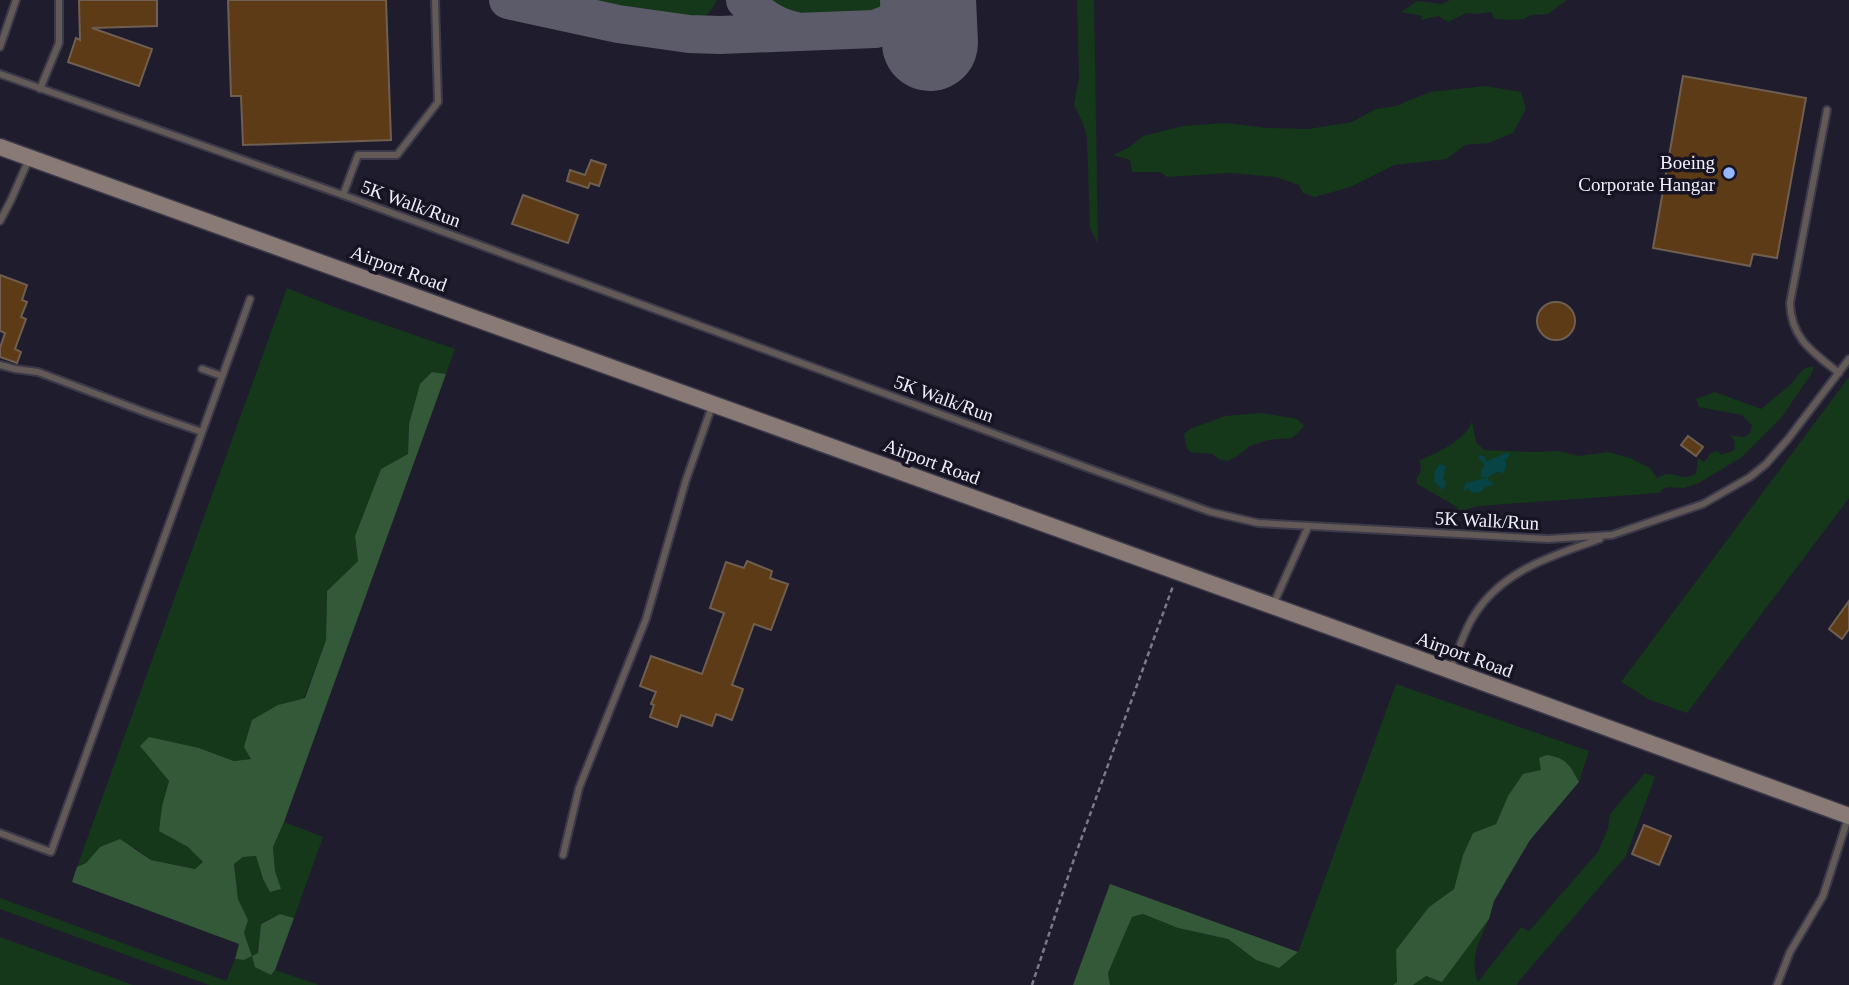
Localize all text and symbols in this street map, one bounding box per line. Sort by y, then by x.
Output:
place label: Boeing Corporate Hangar [1578,152,1716,195]
marker: Boeing Corporate Hangar [1721,165,1737,181]
street label: 5K Walk/Run [358,176,464,231]
street label: Airport Road [348,241,450,296]
street label: 5K Walk/Run [891,371,997,426]
street label: Airport Road [881,434,983,489]
street label: 5K Walk/Run [1434,507,1540,534]
street label: Airport Road [1414,627,1516,682]

